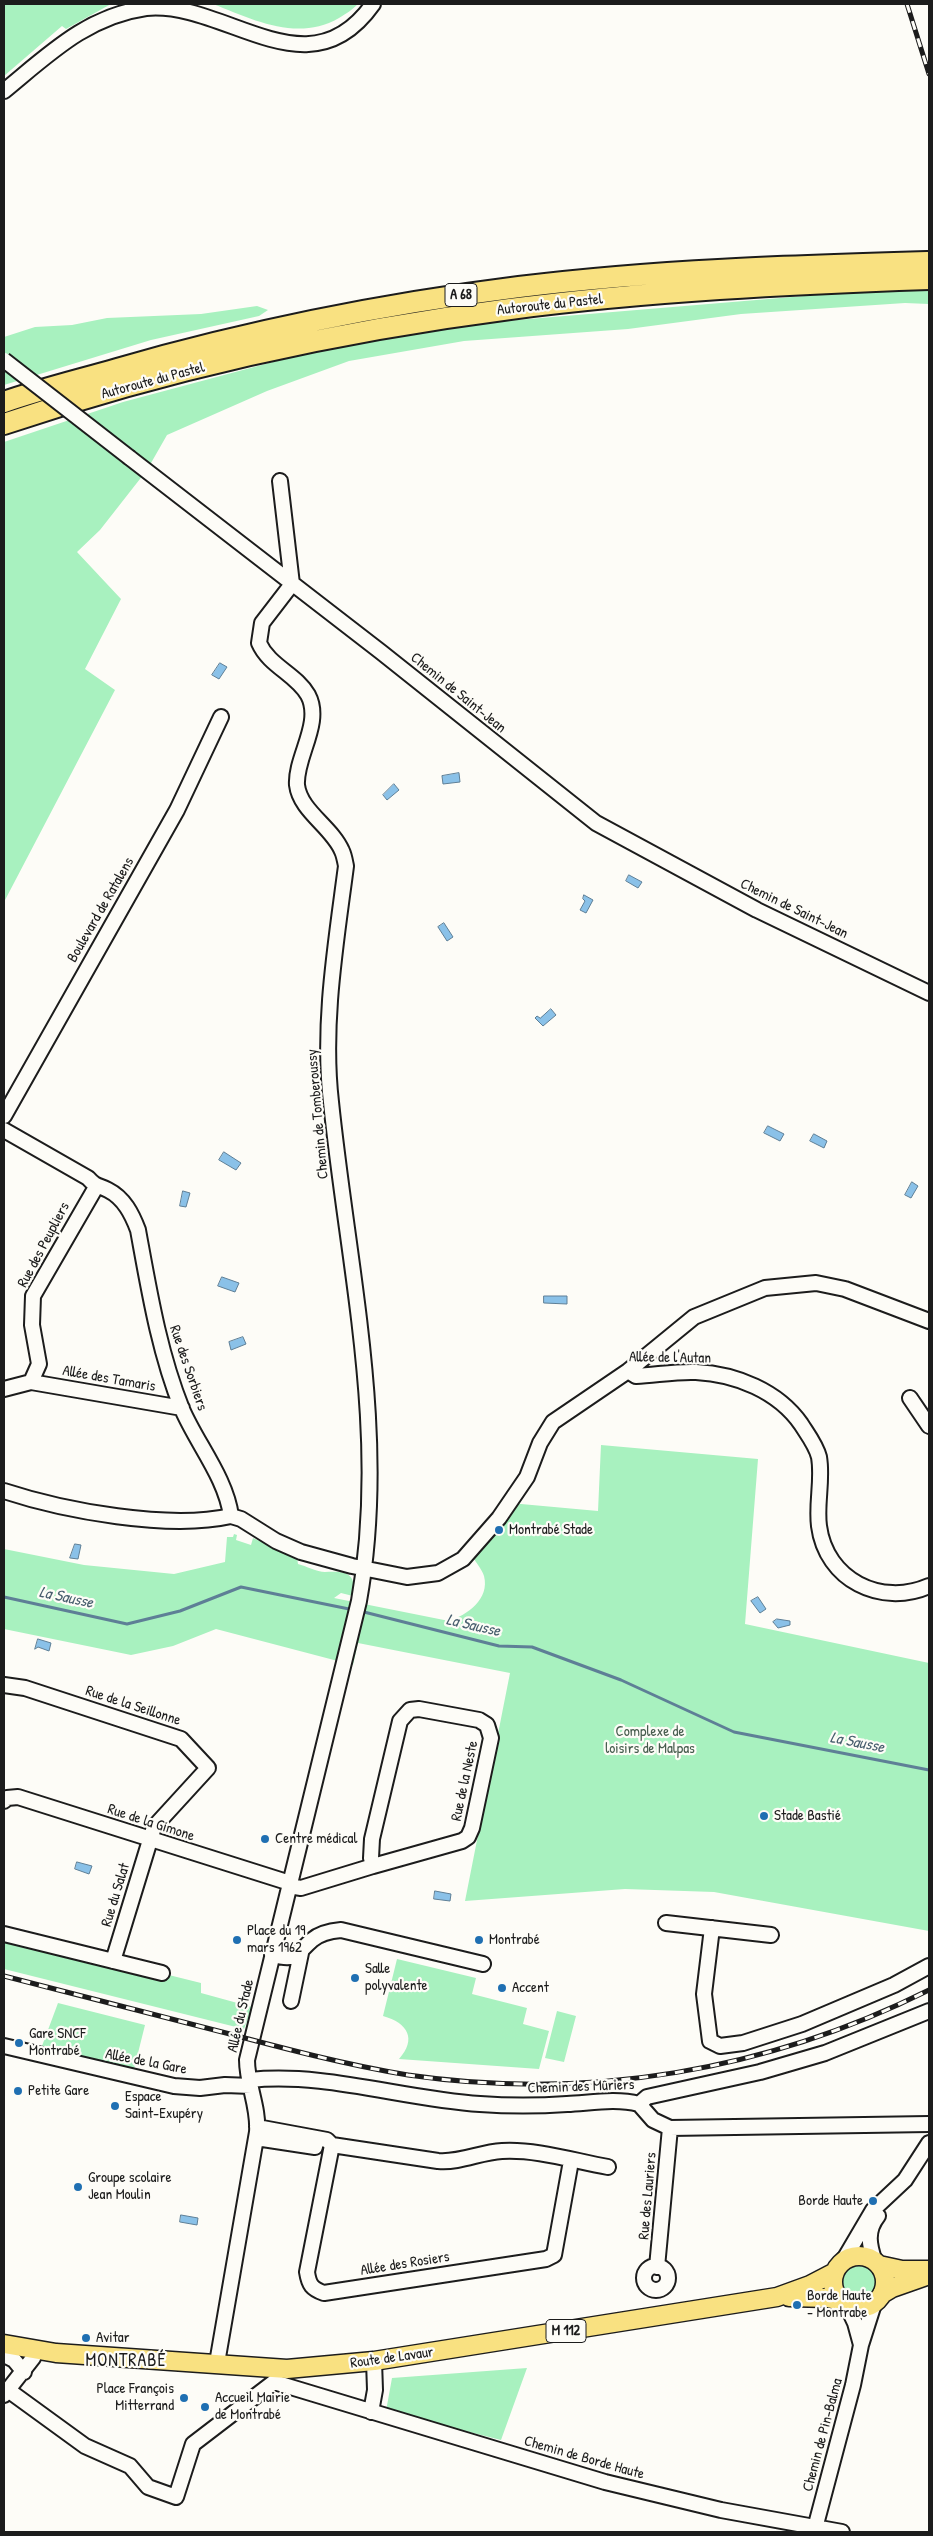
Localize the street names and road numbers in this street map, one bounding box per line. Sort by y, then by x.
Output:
road number: A 68 [445,284,477,306]
street label: Autoroute du Pastel [496,290,604,320]
street label: Autoroute du Pastel [99,359,207,403]
street label: Chemin de Saint-Jean [407,649,509,737]
street label: Boulevard de Ratalens [64,854,138,966]
street label: Chemin de Saint-Jean [737,875,851,943]
street label: Chemin de Tomberoussy [303,1048,333,1180]
street label: Rue des Peupliers [14,1199,74,1291]
street label: Rue des Sorbiers [165,1323,211,1413]
street label: Allée de l'Autan [629,1348,711,1368]
street label: Allée des Tamaris [61,1362,157,1396]
street label: Rue de la Seillonne [83,1682,183,1730]
street label: Rue de la Neste [448,1739,482,1823]
street label: Rue de la Gimone [105,1800,197,1846]
street label: Rue du Salat [98,1861,134,1929]
street label: Allée du Stade [224,1978,258,2054]
street label: Allée de la Gare [104,2045,188,2079]
street label: Chemin des Mûriers [527,2076,635,2098]
street label: Rue des Lauriers [635,2152,661,2240]
street label: Allée des Rosiers [359,2248,451,2280]
road number: M 112 [546,2320,586,2342]
street label: Route de Lavaur [349,2343,435,2373]
street label: Chemin de Pin-Balma [799,2376,847,2494]
street label: Chemin de Borde Haute [522,2432,646,2484]

